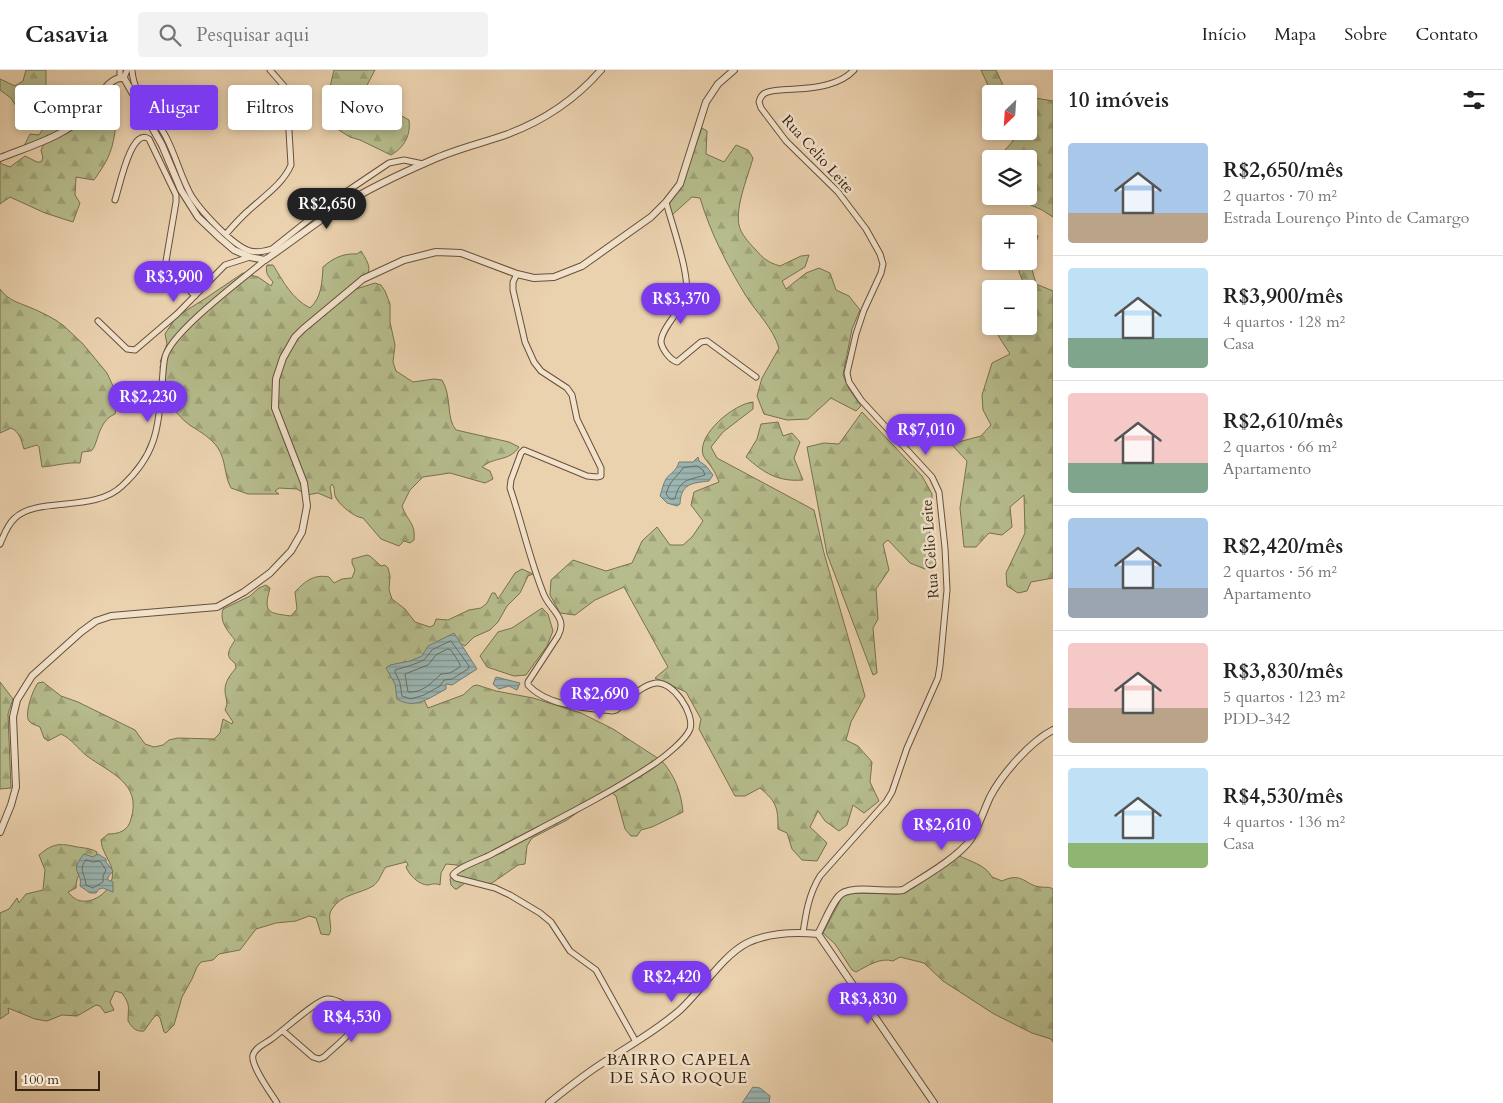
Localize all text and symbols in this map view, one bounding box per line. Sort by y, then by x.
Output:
search box [138,12,488,57]
text: Casavia [25,18,108,51]
icon: search [156,21,184,49]
text: Pesquisar aqui [196,22,309,48]
text: Início [1202,22,1246,47]
text: Mapa [1274,22,1316,47]
text: Sobre [1344,22,1387,47]
text: Contato [1415,22,1478,47]
chip: Comprar [15,85,120,130]
chip: Alugar [130,85,218,130]
chip: Filtros [228,85,312,130]
chip: Novo [322,85,402,130]
north arrow [982,85,1038,140]
map controls [982,85,1037,335]
text: 10 imóveis [1068,86,1169,115]
icon: filters [1460,86,1488,114]
street label: Rua Celio Leite [777,110,859,198]
button: layers [982,150,1037,205]
text: R$2,650/mês [1223,156,1343,185]
icon: home [1108,163,1168,223]
text: 2 quartos · 70 m² [1223,185,1337,207]
pin: R$2,650 [281,188,373,230]
text: R$2,650 [298,193,356,215]
text: Estrada Lourenço Pinto de Camargo [1223,207,1469,229]
button: + [982,215,1037,270]
pin: R$3,900 [128,260,220,303]
text: R$3,900 [145,266,203,288]
button: − [982,280,1037,335]
pin: R$3,370 [635,282,727,325]
text: R$3,900/mês [1223,282,1343,311]
text: R$3,370 [652,288,710,310]
icon: home [1108,288,1168,348]
text: 4 quartos · 128 m² [1223,311,1345,333]
text: Casa [1223,333,1254,355]
pin: R$2,230 [102,380,194,423]
text: R$2,230 [119,386,177,408]
text: R$2,610/mês [1223,407,1343,436]
icon: home [1108,413,1168,473]
pin: R$7,010 [880,414,972,456]
text: R$7,010 [897,419,955,441]
text: 2 quartos · 66 m² [1223,436,1337,458]
text: Apartamento [1223,458,1311,480]
street label: Rua Celio Leite [917,499,943,599]
text: R$2,420/mês [1223,532,1343,561]
icon: home [1108,538,1168,598]
text: 2 quartos · 56 m² [1223,561,1337,583]
text: Apartamento [1223,583,1311,605]
text: R$3,830/mês [1223,657,1343,686]
icon: home [1108,663,1168,723]
pin: R$2,690 [554,678,646,720]
text: R$2,690 [571,683,629,705]
text: 5 quartos · 123 m² [1223,686,1345,708]
text: PDD-342 [1223,708,1290,730]
text: R$4,530/mês [1223,782,1343,811]
icon: home [1108,788,1168,848]
pin: R$2,610 [896,808,988,851]
text: 4 quartos · 136 m² [1223,811,1345,833]
text: R$2,610 [913,814,971,836]
text: Casa [1223,833,1254,855]
pin: R$2,420 [626,960,718,1003]
text: R$2,420 [643,966,701,988]
pin: R$3,830 [822,982,914,1025]
text: R$3,830 [839,988,897,1010]
pin: R$4,530 [306,1000,398,1043]
text: R$4,530 [323,1006,381,1028]
district label: BAIRRO CAPELA DE SÃO ROQUE [606,1049,752,1089]
scale bar [15,1068,100,1091]
text: 100 m [22,1070,59,1089]

